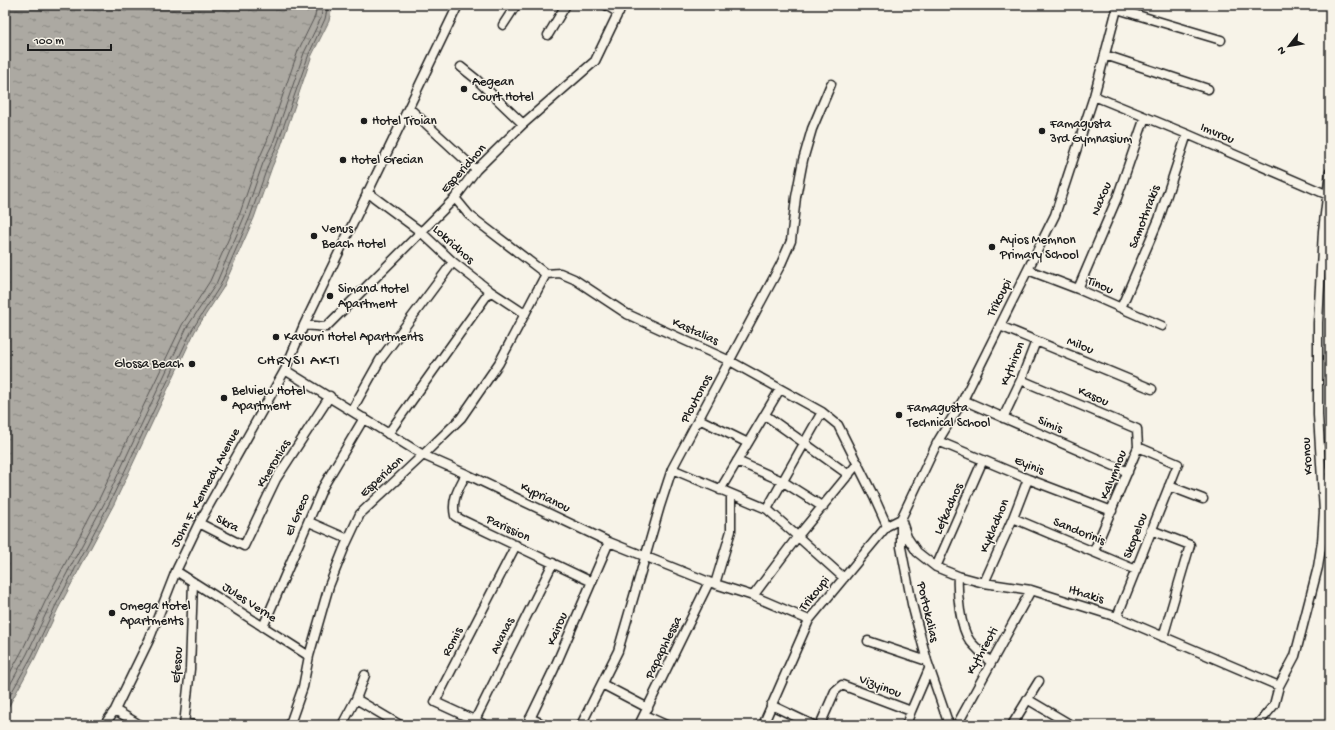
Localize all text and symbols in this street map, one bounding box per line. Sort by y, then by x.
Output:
scale bar [28,26,111,52]
north arrow [1269,26,1309,66]
text: 100 m [33,35,64,49]
text: N [1275,44,1289,56]
place label: Aegean Court Hotel [472,75,534,105]
marker: Aegean Court Hotel [459,84,469,94]
place label: Hotel Troian [372,114,438,129]
marker: Hotel Troian [359,116,369,126]
place label: Famagusta 3rd Gymnasium [1049,117,1132,147]
street label: Imvrou [1198,120,1236,148]
marker: Famagusta 3rd Gymnasium [1037,126,1047,136]
street label: Esperidhon [438,141,491,197]
place label: Hotel Grecian [351,153,424,168]
marker: Hotel Grecian [338,155,348,165]
street label: Naxou [1088,180,1116,218]
street label: Samothrakis [1126,182,1164,251]
place label: Venus Beach Hotel [321,222,386,252]
street label: Lokridhos [429,222,478,268]
marker: Venus Beach Hotel [309,231,319,241]
place label: Ayios Memnon Primary School [999,233,1079,263]
marker: Ayios Memnon Primary School [987,242,997,252]
street label: Tinou [1084,273,1115,298]
street label: Trikoupi [984,276,1016,320]
place label: Simand Hotel Apartment [338,282,409,312]
marker: Simand Hotel Apartment [325,291,335,301]
street label: Kastalias [669,315,722,349]
place label: Kavouri Hotel Apartments [284,330,424,345]
marker: Kavouri Hotel Apartments [271,332,281,342]
street label: Milou [1064,334,1096,358]
street label: Kythiron [997,339,1029,388]
district label: CHRYSI AKTI [257,352,341,370]
place label: Glossa Beach [114,357,184,372]
marker: Glossa Beach [187,359,197,369]
street label: Ploutonos [678,371,717,427]
place label: Belview Hotel Apartment [231,384,306,414]
street label: Kasou [1075,384,1111,410]
marker: Belview Hotel Apartment [219,393,229,403]
place label: Famagusta Technical School [906,401,991,431]
marker: Famagusta Technical School [894,410,904,420]
street label: Simis [1035,413,1066,437]
street label: John F. Kennedy Avenue [168,426,244,550]
street label: Kheronias [254,436,295,491]
street label: Kronou [1299,437,1317,475]
street label: Kalymnou [1097,448,1131,502]
street label: Esperidon [357,453,407,501]
street label: Eyinis [1012,453,1047,479]
street label: Kyprianou [518,480,572,516]
street label: Lefkadhos [931,480,967,537]
street label: El Greco [282,491,314,539]
street label: Kykladhon [977,496,1013,555]
street label: Skopelou [1121,511,1151,561]
street label: Skra [213,512,242,536]
street label: Parission [483,512,533,546]
street label: Sandorinis [1051,515,1108,550]
street label: Trikoupi [796,573,834,615]
street label: Portokalias [913,579,941,645]
street label: Jules Verne [219,580,279,626]
street label: Ithakis [1067,583,1107,608]
place label: Omega Hotel Apartments [120,599,191,629]
marker: Omega Hotel Apartments [107,608,117,618]
street label: Kairou [544,610,572,648]
street label: Avanas [488,614,519,657]
street label: Papaphlessa [642,614,686,683]
street label: Romis [439,624,467,659]
street label: Kythreoti [964,624,1002,677]
street label: Efesou [169,646,187,684]
street label: Vizyinou [856,672,903,702]

